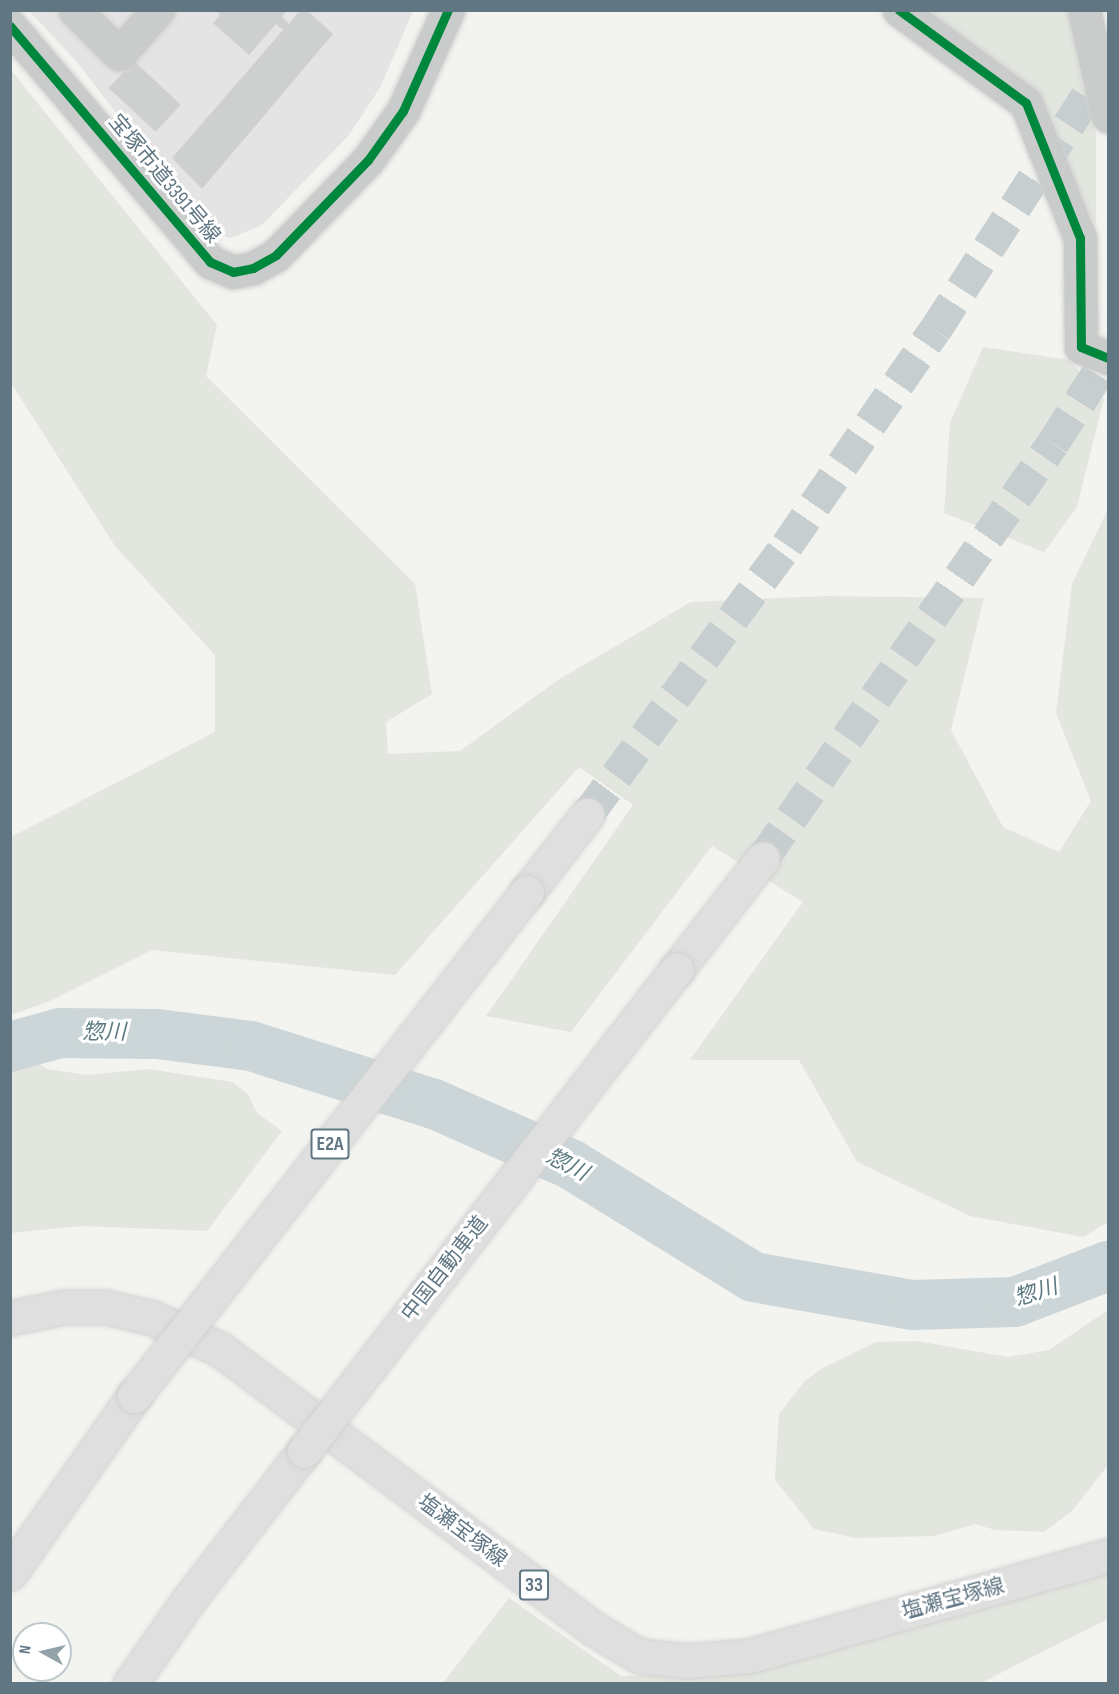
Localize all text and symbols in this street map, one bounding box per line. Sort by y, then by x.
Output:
street label: 宝塚市道3391号線 [103,110,225,248]
water label: 惣川 [82,1020,126,1046]
road number: E2A [310,1127,350,1161]
water label: 惣川 [541,1143,593,1187]
street label: 中国自動車道 [396,1212,494,1326]
water label: 惣川 [1011,1274,1061,1312]
street label: 塩瀬宝塚線 [412,1489,512,1573]
road number: 33 [519,1568,549,1602]
street label: 塩瀬宝塚線 [899,1573,1007,1625]
north arrow [12,1622,72,1682]
text: N [16,1644,36,1655]

